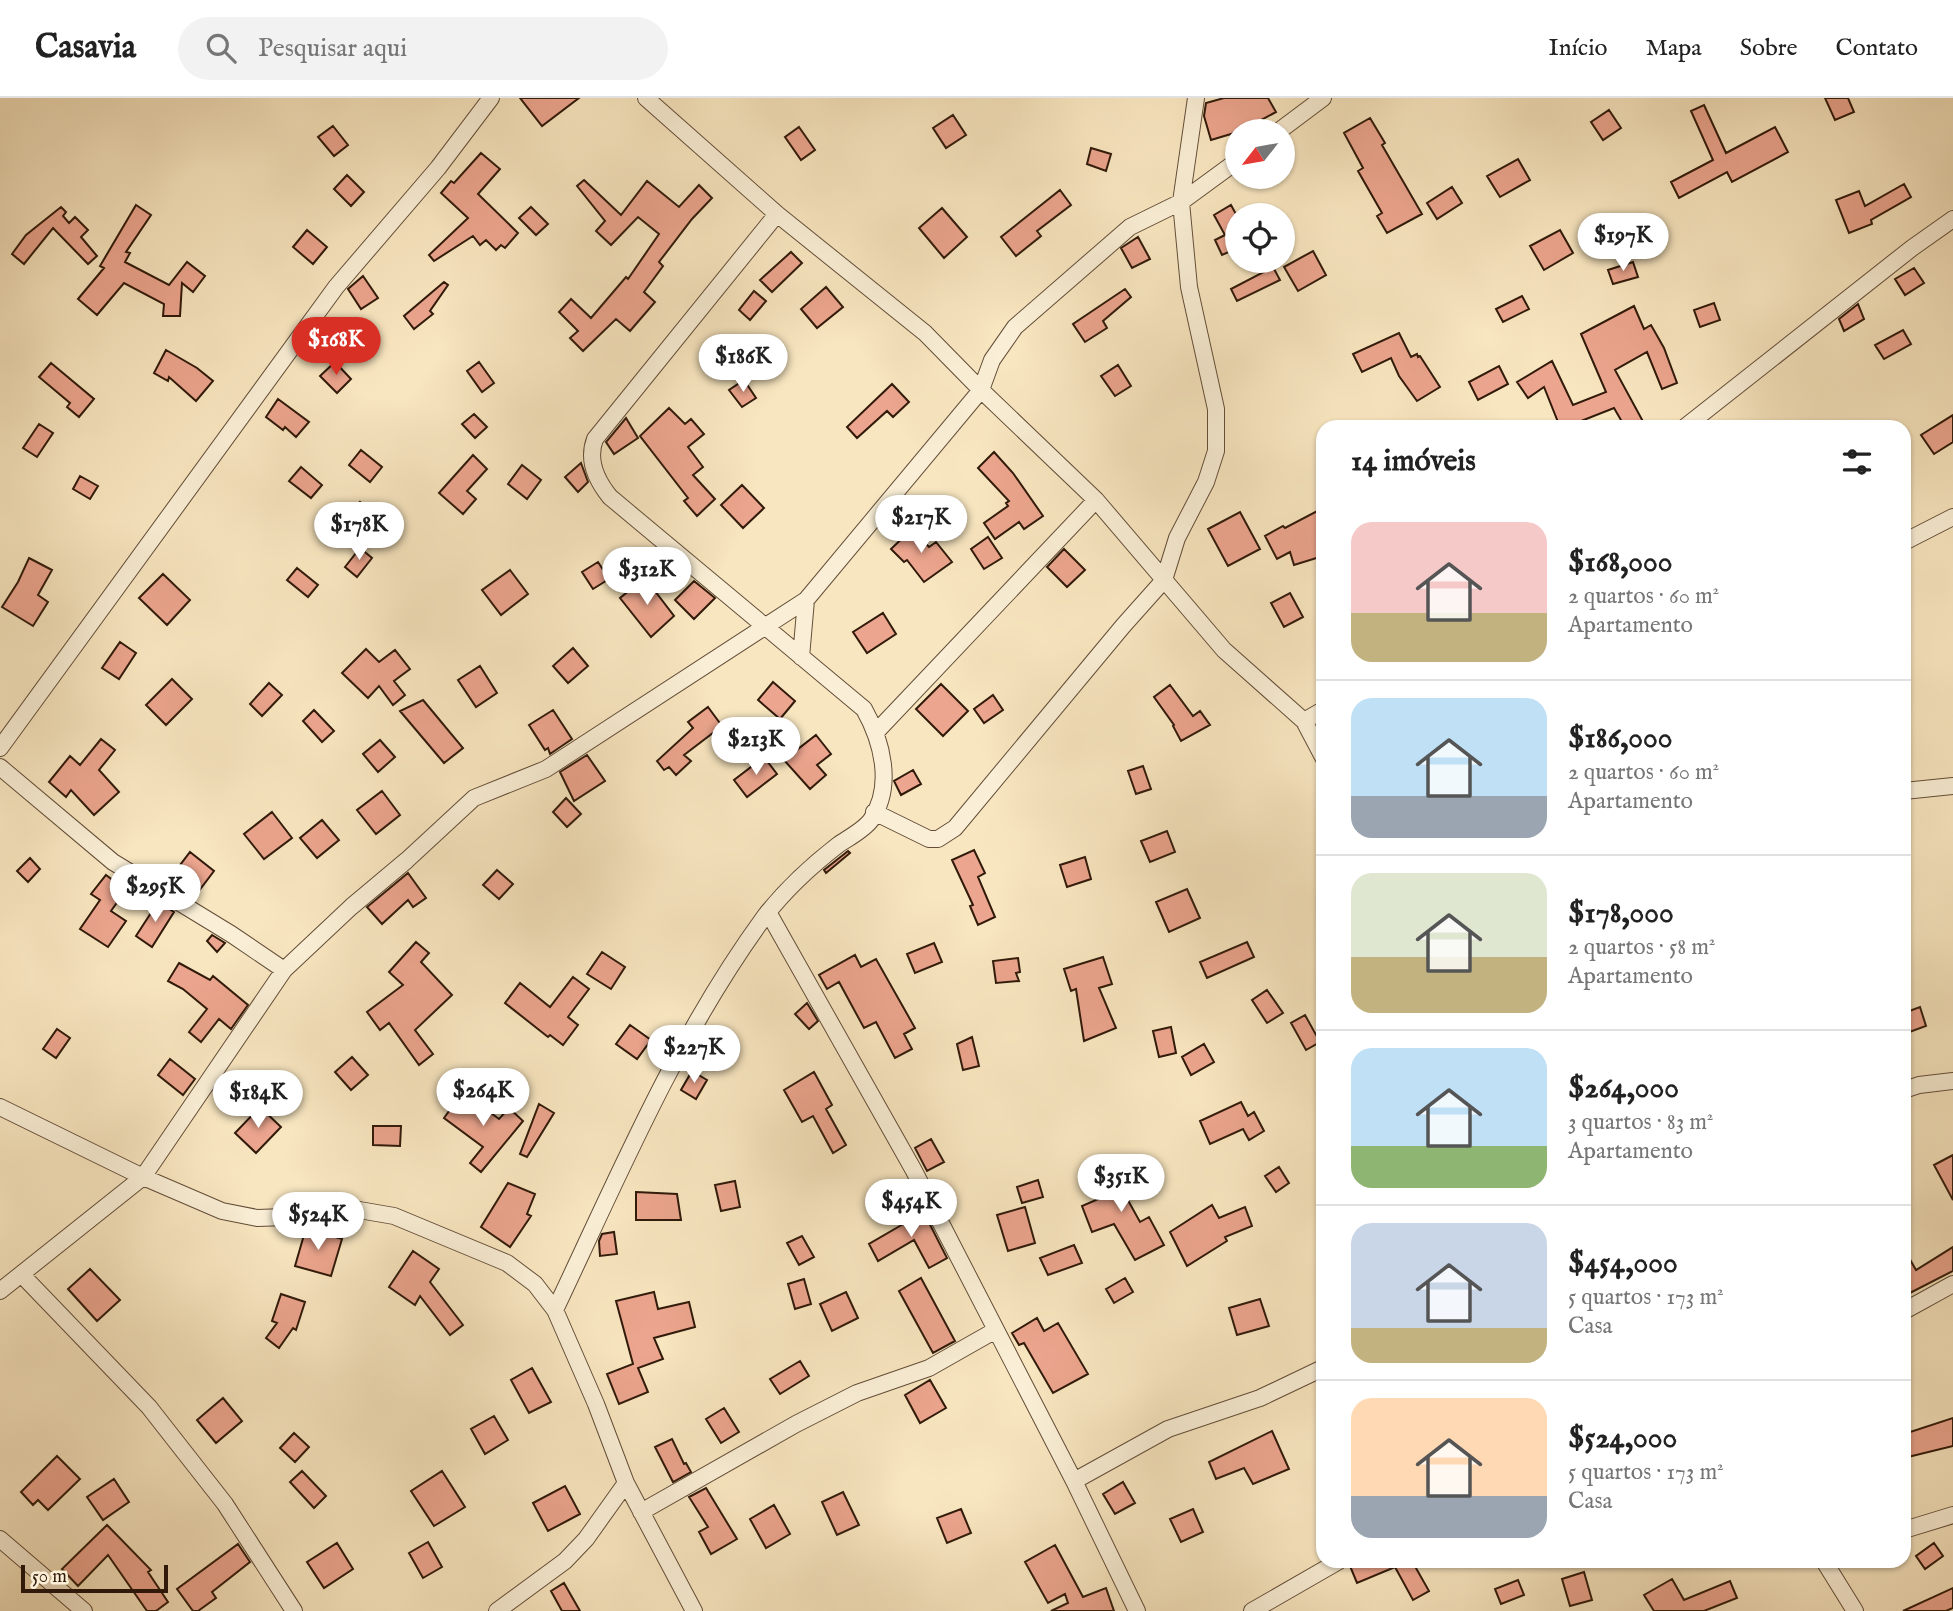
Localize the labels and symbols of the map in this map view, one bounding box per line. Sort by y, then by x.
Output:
north arrow [1225,119,1295,189]
pin: $197K [1574,214,1672,273]
pin: $168K [287,317,385,377]
pin: $186K [694,334,792,394]
pin: $217K [872,496,970,555]
pin: $178K [310,503,408,562]
pin: $312K [598,547,696,607]
pin: $213K [707,718,805,777]
pin: $295K [106,864,204,924]
pin: $227K [645,1026,743,1085]
pin: $264K [434,1068,532,1128]
pin: $184K [209,1070,307,1130]
pin: $351K [1072,1154,1170,1214]
pin: $454K [862,1180,960,1239]
pin: $524K [269,1192,367,1252]
scale bar [21,1562,168,1594]

